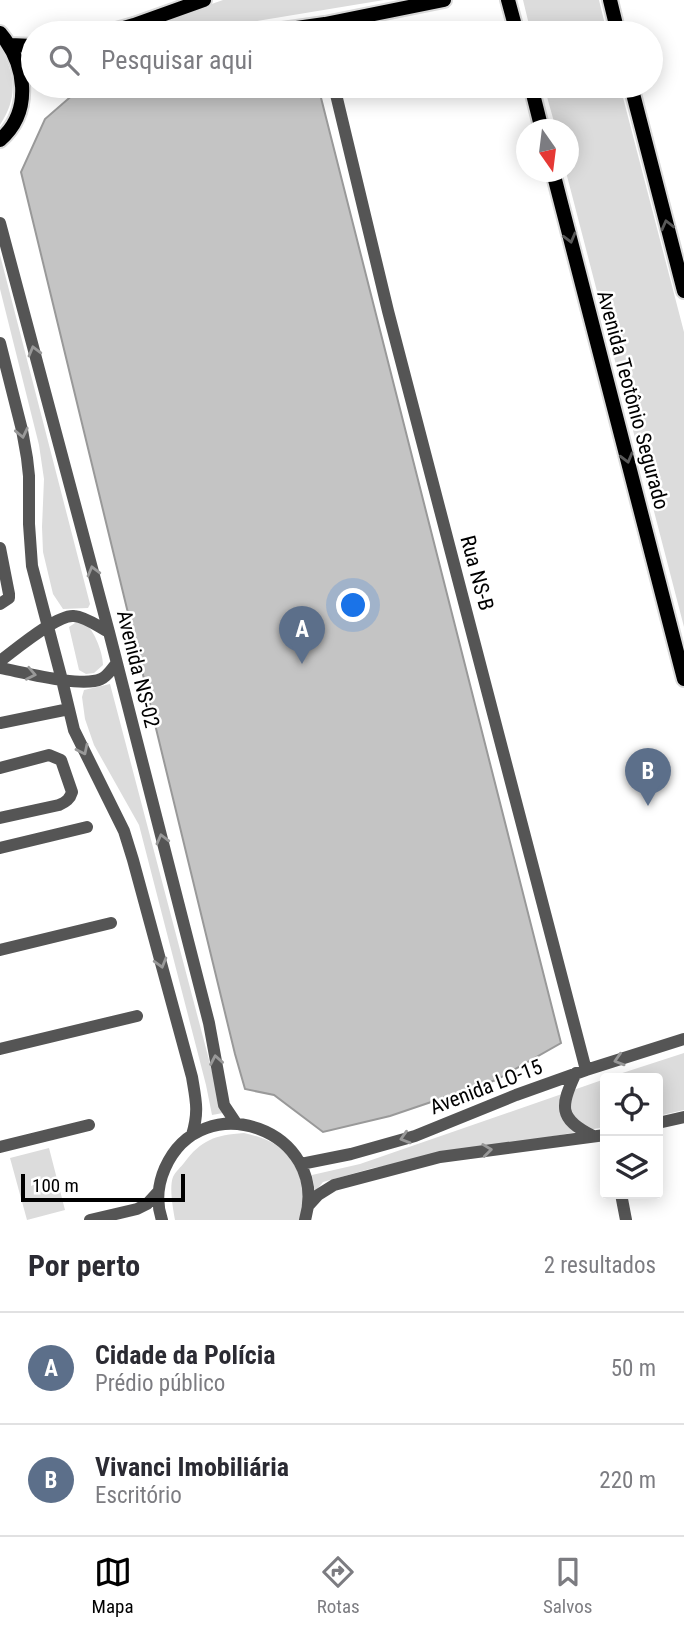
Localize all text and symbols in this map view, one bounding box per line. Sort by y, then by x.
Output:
search box [21,21,663,98]
icon: search [45,41,83,79]
text: Pesquisar aqui [101,45,253,75]
north arrow [516,119,579,182]
one-way arrow [661,219,675,231]
one-way arrow [562,231,576,243]
street label: Avenida Teotônio Segurado [592,288,674,512]
one-way arrow [28,345,42,357]
one-way arrow [14,427,29,439]
one-way arrow [619,452,633,464]
street label: Rua NS-B [455,533,499,613]
one-way arrow [87,565,101,577]
your location [336,588,370,622]
pin: A [279,606,325,664]
street label: Avenida NS-02 [112,608,164,730]
one-way arrow [25,665,37,680]
one-way arrow [74,743,88,755]
pin: B [625,748,671,806]
one-way arrow [156,833,170,845]
one-way arrow [152,957,167,969]
one-way arrow [613,1051,625,1066]
one-way arrow [209,1054,224,1066]
street label: Avenida LO-15 [426,1055,546,1119]
map controls [600,1073,663,1199]
button: locate [600,1073,663,1136]
one-way arrow [400,1130,412,1145]
button: layers [600,1136,663,1199]
one-way arrow [481,1143,493,1158]
scale bar [21,1171,186,1203]
text: 100 m [32,1174,79,1197]
text: Por perto [28,1248,140,1283]
text: 2 resultados [544,1252,656,1279]
text: Cidade da Polícia [95,1340,276,1370]
text: A [44,1355,58,1382]
text: 50 m [611,1355,656,1382]
text: Prédio público [95,1370,225,1397]
text: Vivanci Imobiliária [95,1452,289,1482]
text: B [45,1467,57,1494]
text: 220 m [599,1467,656,1494]
text: Escritório [95,1482,182,1509]
tab: Mapa [92,1553,134,1618]
tab: Rotas [317,1553,360,1618]
tab: Salvos [543,1553,592,1618]

